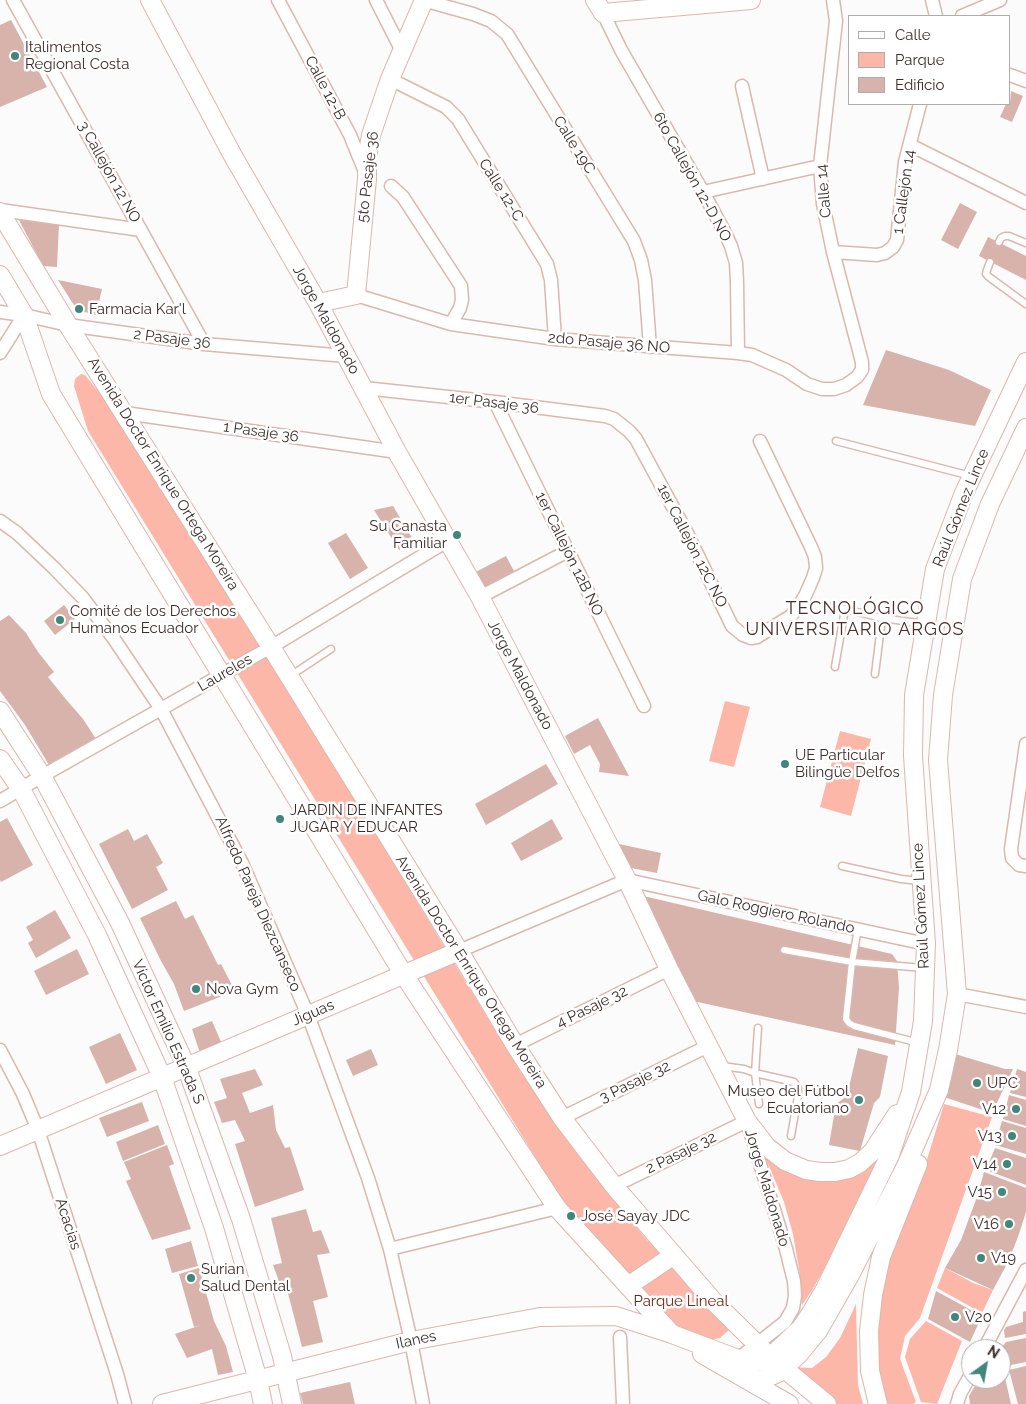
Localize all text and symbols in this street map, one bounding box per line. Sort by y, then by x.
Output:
legend [848,15,1011,105]
text: Calle [895,26,930,44]
place label: Italimentos Regional Costa [25,38,129,73]
marker: Italimentos Regional Costa [9,50,21,62]
text: Parque [895,51,944,69]
street label: Calle 12-B [301,53,349,123]
text: Edificio [895,76,945,94]
street label: 6to Callejón 12-D NO [649,109,735,245]
street label: Calle 19C [549,113,599,177]
street label: 3 Callejón 12 NO [74,118,144,226]
street label: 5to Pasaje 36 [353,130,383,224]
street label: 1 Callejón 14 [889,149,919,235]
street label: Calle 12-C [475,156,527,224]
street label: Calle 14 [813,163,835,219]
street label: Jorge Maldonado [289,262,363,378]
place label: Farmacia Kar'l [89,300,186,318]
marker: Farmacia Kar'l [73,303,85,315]
street label: 2 Pasaje 36 [132,325,212,353]
street label: 2do Pasaje 36 NO [547,329,671,357]
street label: Avenida Doctor Enrique Ortega Moreira [83,354,243,594]
street label: 1er Pasaje 36 [448,389,540,417]
street label: 1 Pasaje 36 [222,418,300,446]
street label: Raúl Gómez Lince [929,446,993,570]
street label: 1er Callejón 12C NO [653,481,731,611]
street label: 1er Callejón 12B NO [531,489,607,619]
place label: Su Canasta Familiar [369,517,447,552]
marker: Su Canasta Familiar [451,529,463,541]
district label: TECNOLÓGICO UNIVERSITARIO ARGOS [743,598,967,640]
place label: Comité de los Derechos Humanos Ecuador [70,602,236,637]
marker: Comité de los Derechos Humanos Ecuador [54,614,66,626]
street label: Jorge Maldonado [483,617,557,733]
street label: Laureles [195,650,255,696]
place label: UE Particular Bilingüe Delfos [795,746,900,781]
marker: UE Particular Bilingüe Delfos [779,758,791,770]
place label: JARDIN DE INFANTES JUGAR Y EDUCAR [290,801,443,836]
marker: JARDIN DE INFANTES JUGAR Y EDUCAR [274,813,286,825]
street label: Alfredo Pareja Diezcanseco [211,814,305,994]
street label: Raúl Gómez Lince [909,843,933,969]
street label: Avenida Doctor Enrique Ortega Moreira [391,852,551,1092]
street label: Galo Roggiero Rolando [696,887,856,937]
street label: Víctor Emilio Estrada S [128,957,208,1107]
place label: Nova Gym [206,980,278,998]
street label: 4 Pasaje 32 [554,982,630,1032]
marker: Nova Gym [190,983,202,995]
street label: Jiguas [289,996,337,1030]
street label: 3 Pasaje 32 [597,1057,673,1107]
place label: UPC [987,1074,1018,1092]
marker: UPC [971,1077,983,1089]
place label: Museo del Fútbol Ecuatoriano [728,1082,849,1117]
marker: Museo del Fútbol Ecuatoriano [853,1094,865,1106]
place label: V12 [982,1100,1006,1118]
marker: V12 [1010,1103,1022,1115]
street label: Jorge Maldonado [741,1127,793,1249]
place label: V13 [978,1127,1002,1145]
street label: 2 Pasaje 32 [643,1128,719,1178]
marker: V13 [1006,1130,1018,1142]
place label: V14 [973,1155,997,1173]
marker: V14 [1001,1158,1013,1170]
place label: V15 [968,1183,992,1201]
marker: V15 [996,1186,1008,1198]
street label: Acacias [51,1196,85,1252]
place label: José Sayay JDC [581,1207,690,1225]
marker: José Sayay JDC [565,1210,577,1222]
place label: V16 [974,1215,999,1233]
marker: V16 [1003,1218,1015,1230]
place label: V19 [991,1249,1016,1267]
marker: V19 [975,1252,987,1264]
place label: Surian Salud Dental [201,1260,290,1295]
marker: Surian Salud Dental [185,1272,197,1284]
park label: Parque Lineal [633,1292,729,1310]
place label: V20 [965,1308,992,1326]
marker: V20 [949,1311,961,1323]
street label: Ilanes [394,1327,438,1353]
north arrow [961,1339,1011,1389]
text: N [985,1343,1002,1362]

